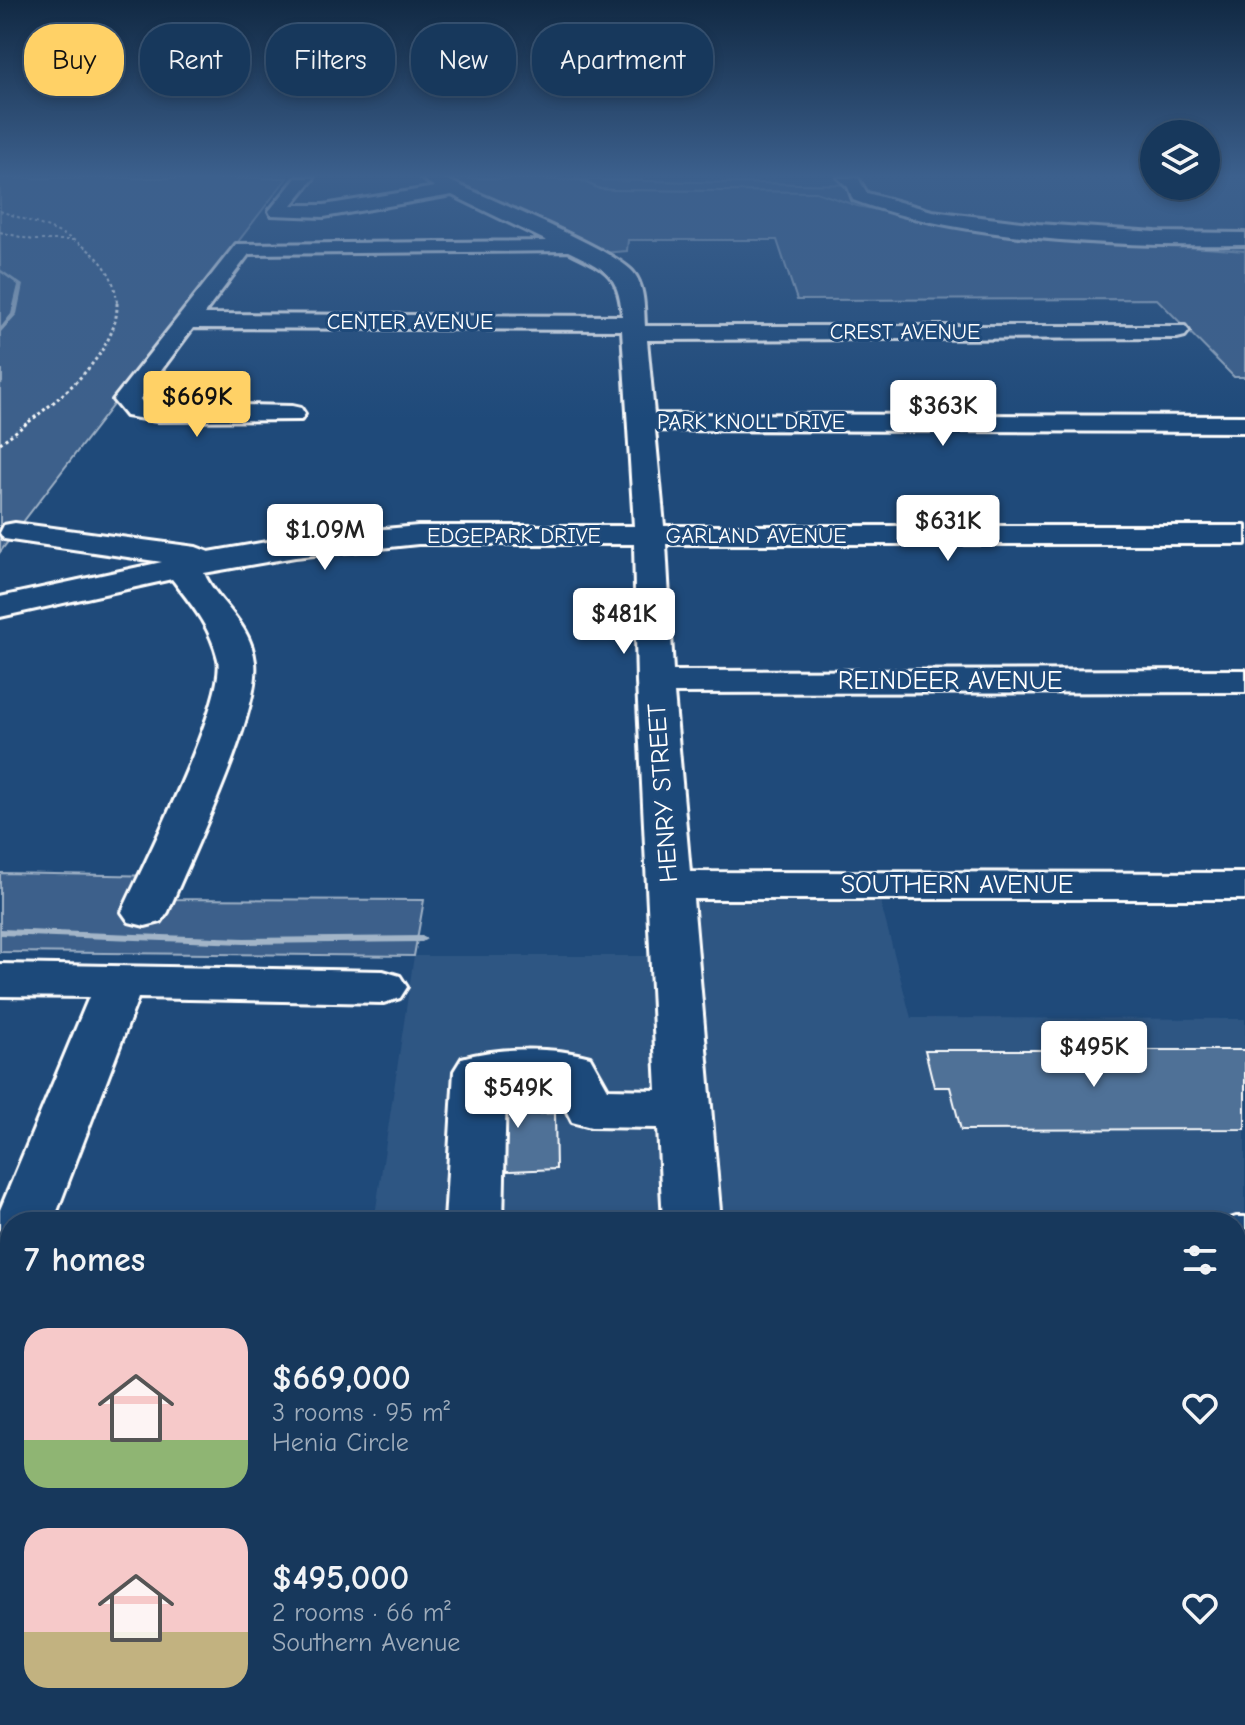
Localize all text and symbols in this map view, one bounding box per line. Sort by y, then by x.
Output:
chip: Buy [24,24,124,96]
chip: Rent [140,24,250,96]
chip: Filters [266,24,395,96]
chip: New [411,24,516,96]
chip: Apartment [532,24,713,96]
map controls [1140,120,1220,200]
button: layers [1140,120,1220,200]
street label: CENTER AVENUE [327,309,493,335]
street label: CREST AVENUE [830,319,980,345]
pin: $669K [141,371,253,439]
pin: $363K [887,380,999,448]
text: $669K [161,382,233,412]
text: $363K [908,391,978,421]
street label: PARK KNOLL DRIVE [657,409,845,435]
pin: $631K [892,495,1004,563]
pin: $1.09M [260,504,390,572]
text: $631K [915,506,981,536]
text: $1.09M [285,515,365,545]
street label: EDGEPARK DRIVE [427,523,601,549]
street label: GARLAND AVENUE [666,523,846,549]
pin: $481K [568,588,680,656]
text: $481K [591,599,657,629]
street label: REINDEER AVENUE [838,666,1062,696]
street label: HENRY STREET [642,702,684,884]
street label: SOUTHERN AVENUE [841,870,1073,900]
pin: $495K [1038,1021,1150,1089]
text: $495K [1059,1032,1129,1062]
pin: $549K [462,1062,574,1130]
text: $549K [483,1073,553,1103]
icon: filters [1178,1238,1222,1282]
text: 7 homes [24,1240,145,1280]
text: $669,000 [272,1358,411,1398]
icon: home [88,1360,184,1456]
icon: heart [1178,1386,1222,1430]
text: 3 rooms · 95 m² [272,1398,450,1428]
text: Henia Circle [272,1428,409,1458]
text: $495,000 [272,1558,409,1598]
icon: home [88,1560,184,1656]
icon: heart [1178,1586,1222,1630]
text: 2 rooms · 66 m² [272,1598,451,1628]
text: Southern Avenue [272,1628,460,1658]

